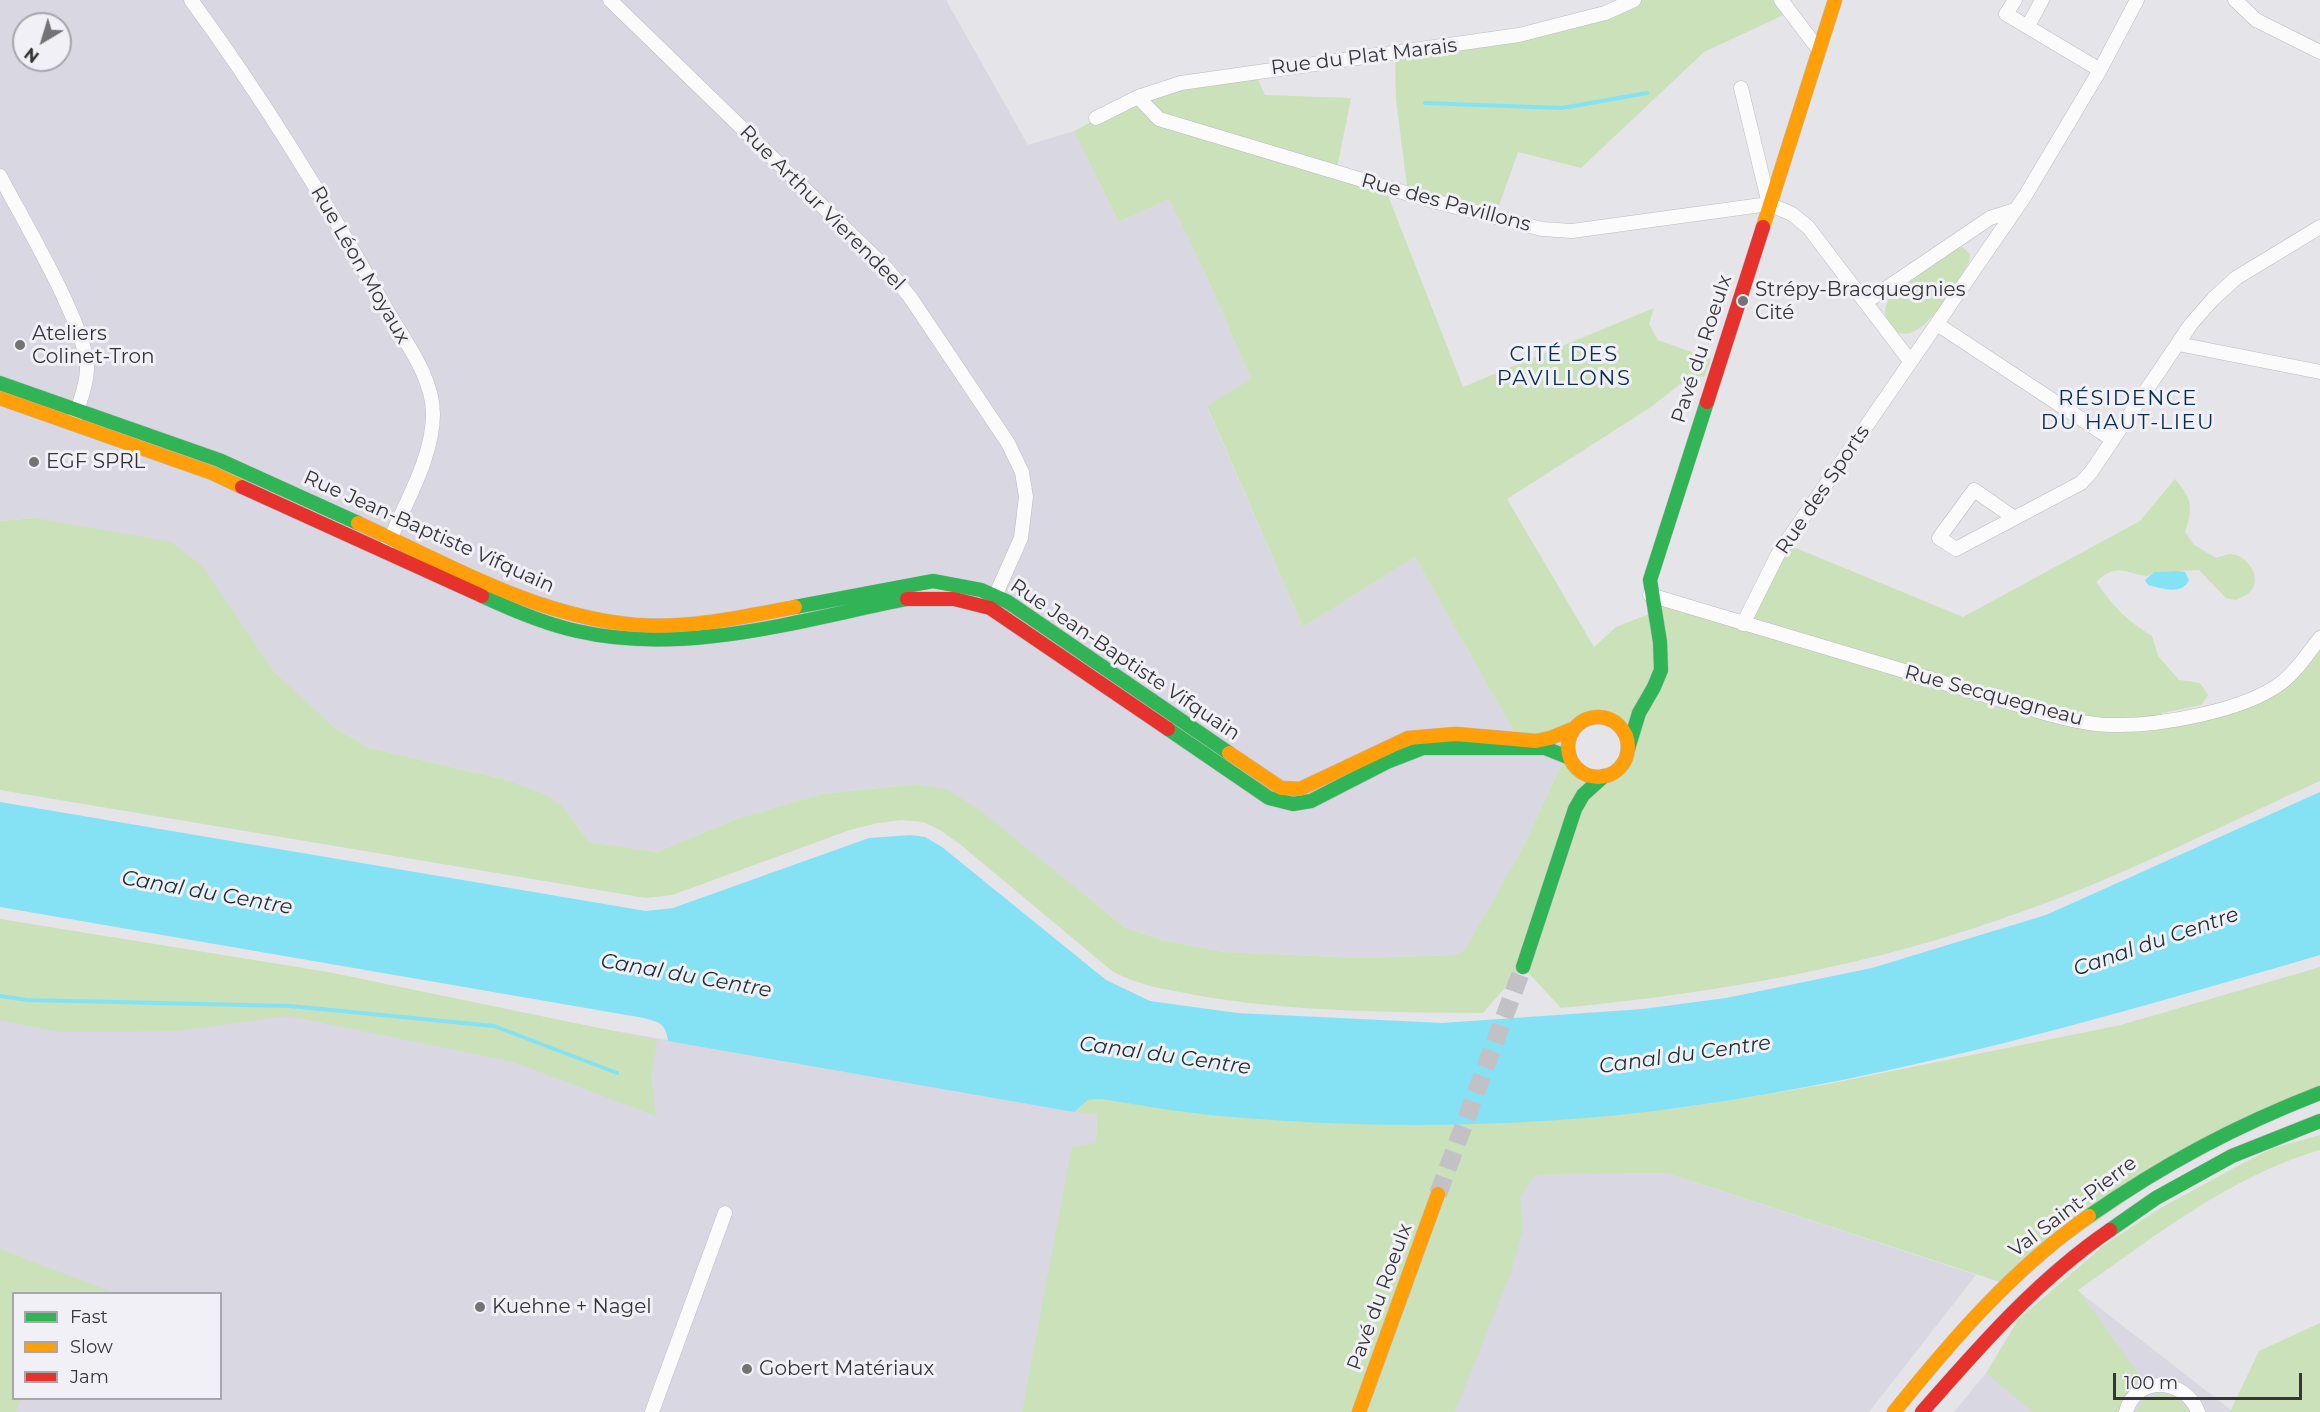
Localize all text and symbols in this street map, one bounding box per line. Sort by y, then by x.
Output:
north arrow [12,12,72,72]
street label: Rue du Plat Marais [1270,34,1458,80]
text: N [21,44,43,66]
street label: Rue Arthur Vierendeel [734,120,910,296]
street label: Rue des Pavillons [1359,169,1533,237]
street label: Rue Léon Moyaux [305,182,415,348]
street label: Pavé du Roeulx [1667,272,1737,426]
place label: Strépy-Bracquegnies Cité [1755,278,1965,325]
marker: Strépy-Bracquegnies Cité [1736,294,1750,308]
place label: Ateliers Colinet-Tron [32,322,155,369]
marker: Ateliers Colinet-Tron [13,338,27,352]
district label: CITÉ DES PAVILLONS [1497,342,1631,392]
district label: RÉSIDENCE DU HAUT-LIEU [2041,386,2215,436]
street label: Rue des Sports [1771,421,1875,559]
place label: EGF SPRL [46,450,145,474]
marker: EGF SPRL [27,455,41,469]
street label: Rue Jean-Baptiste Vifquain [300,466,558,598]
street label: Rue Jean-Baptiste Vifquain [1006,574,1244,746]
street label: Rue Secquegneau [1902,661,2086,731]
water label: Canal du Centre [120,866,294,920]
water label: Canal du Centre [2070,902,2242,982]
water label: Canal du Centre [599,949,773,1003]
water label: Canal du Centre [1597,1030,1773,1080]
water label: Canal du Centre [1077,1031,1253,1081]
street label: Val Saint-Pierre [2005,1151,2141,1263]
street label: Pavé du Roeulx [1342,1220,1418,1374]
legend [12,1292,222,1400]
place label: Kuehne + Nagel [492,1295,652,1319]
marker: Kuehne + Nagel [473,1300,487,1314]
text: Fast [70,1306,108,1328]
text: Slow [70,1336,113,1358]
place label: Gobert Matériaux [759,1357,934,1381]
scale bar [2116,1361,2305,1399]
marker: Gobert Matériaux [740,1362,754,1376]
text: Jam [70,1366,109,1388]
text: 100 m [2124,1372,2178,1394]

